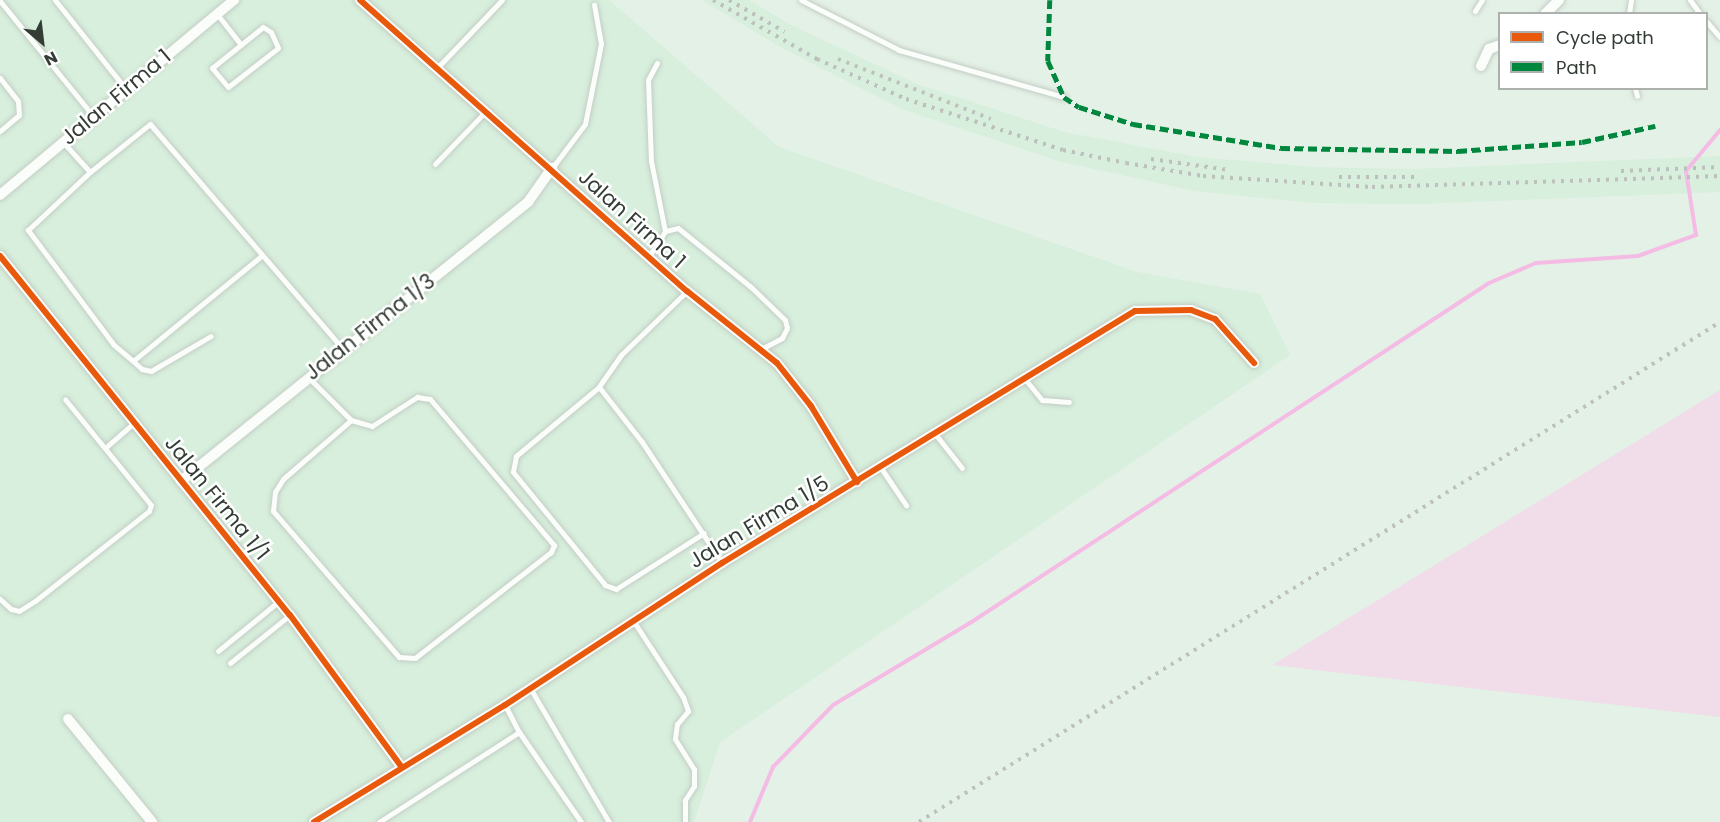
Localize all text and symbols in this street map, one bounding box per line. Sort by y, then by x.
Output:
north arrow [12,12,72,72]
legend [1498,12,1708,90]
text: Cycle path [1556,25,1654,50]
street label: Jalan Firma 1 [56,44,176,150]
text: N [40,45,61,71]
text: Path [1556,55,1597,80]
street label: Jalan Firma 1 [573,164,691,274]
street label: Jalan Firma 1/3 [300,268,440,386]
street label: Jalan Firma 1/1 [159,431,275,565]
street label: Jalan Firma 1/5 [685,470,833,574]

